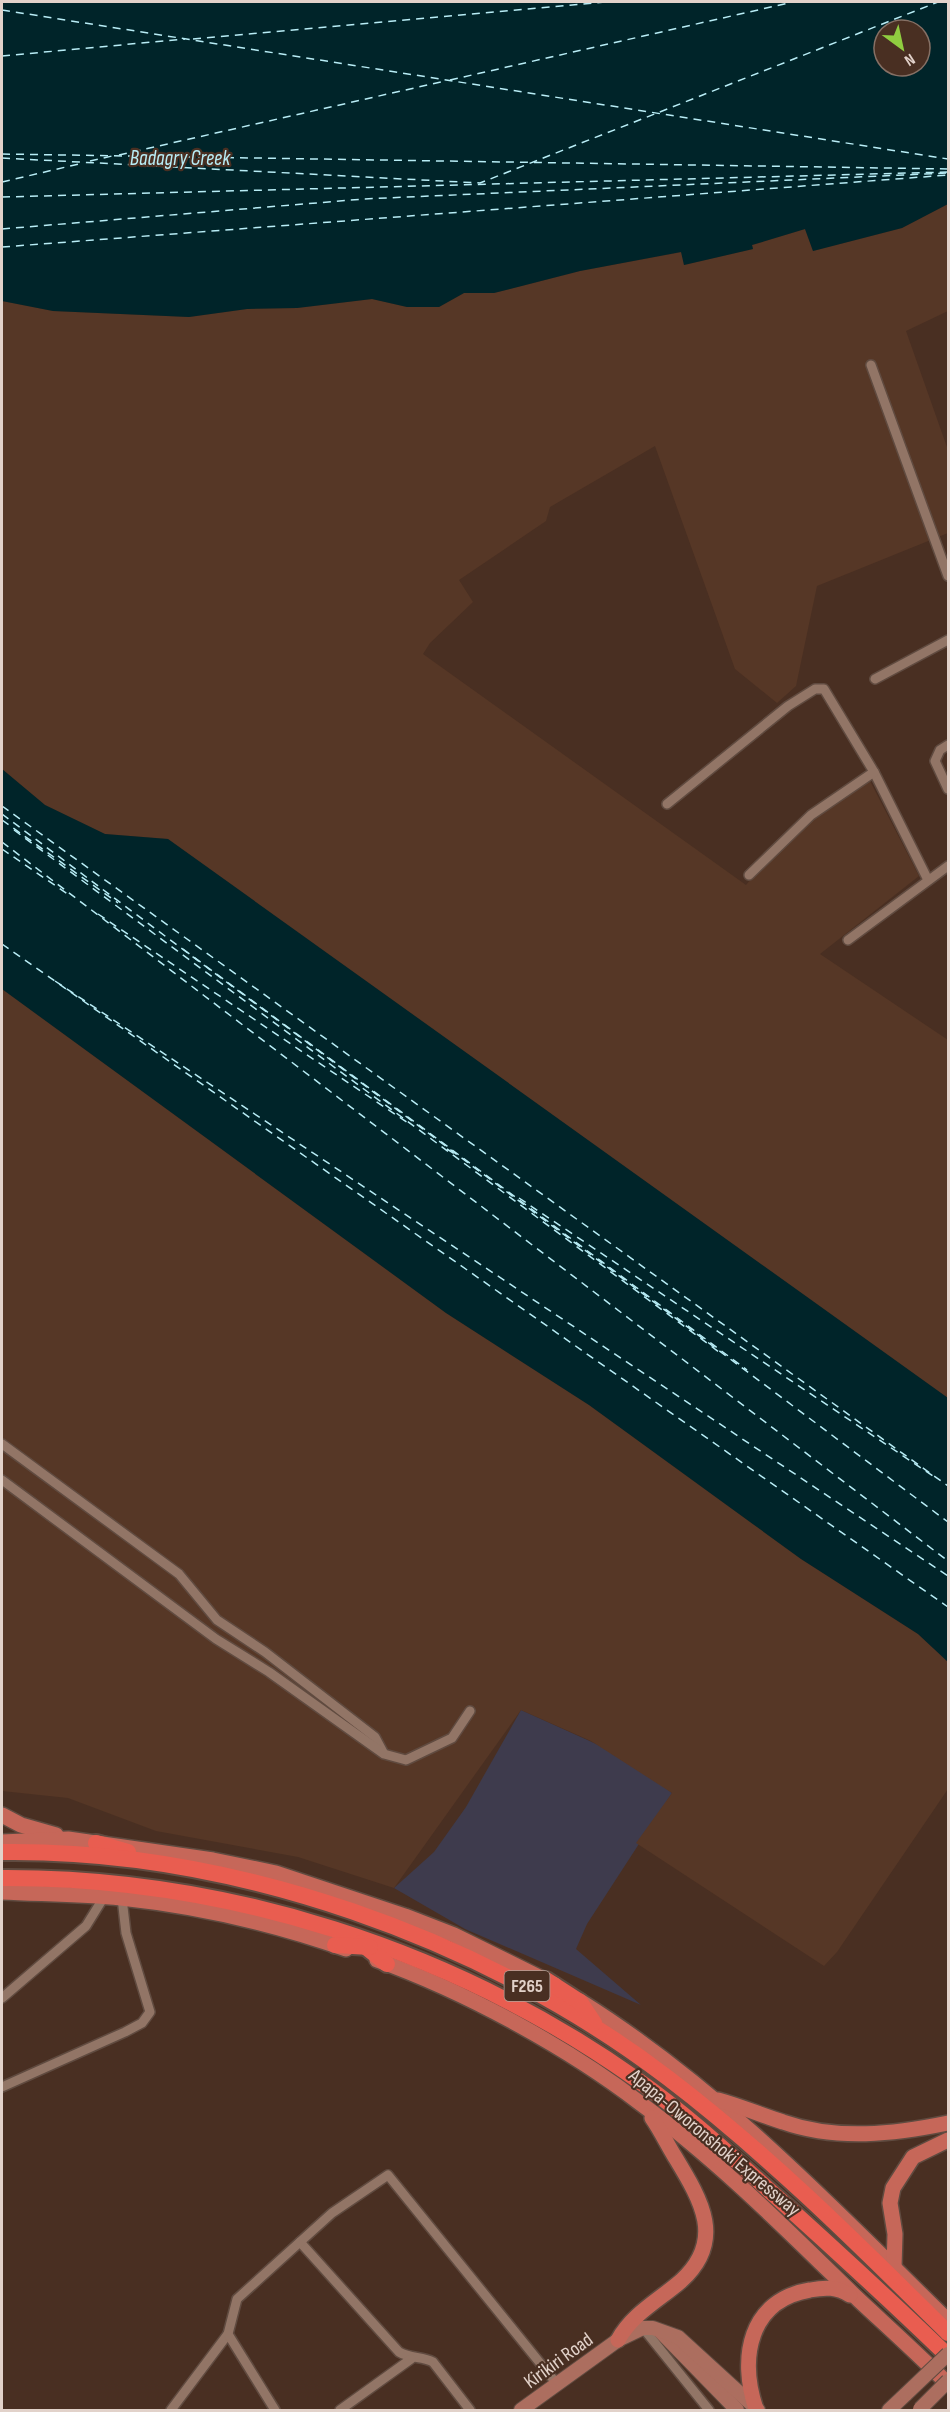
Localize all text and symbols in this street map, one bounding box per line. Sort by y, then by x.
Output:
north arrow [872,18,932,78]
text: N [901,49,918,70]
water label: Badagry Creek [130,146,231,171]
road number: F265 [504,1971,550,2001]
street label: Apapa-Oworonshoki Expressway [623,2063,805,2222]
street label: Kirikiri Road [519,2328,598,2394]

